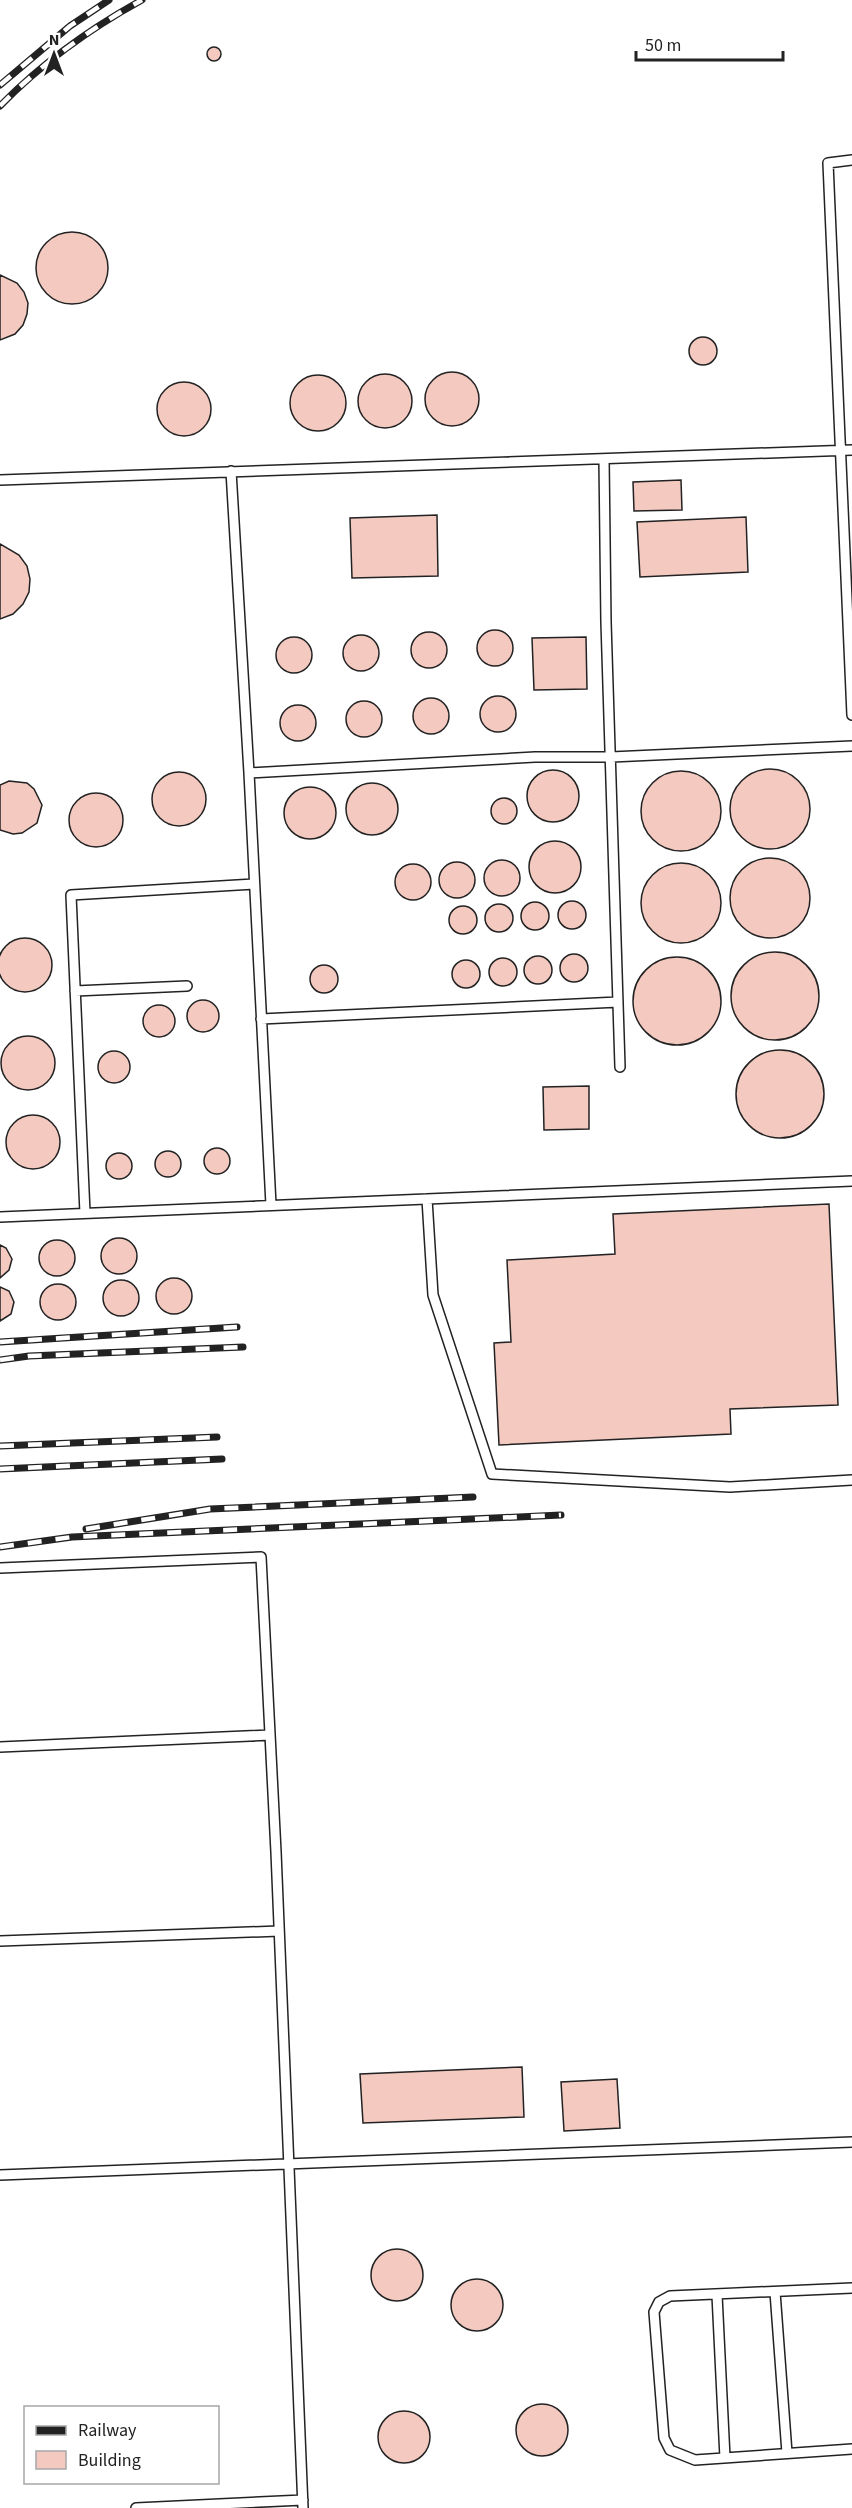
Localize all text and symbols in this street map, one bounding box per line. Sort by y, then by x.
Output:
north arrow [24,24,84,84]
scale bar [636,24,783,62]
text: N [49,29,59,51]
text: 50 m [645,33,681,58]
legend [24,2406,219,2484]
text: Railway [78,2418,137,2443]
text: Building [78,2448,141,2473]

